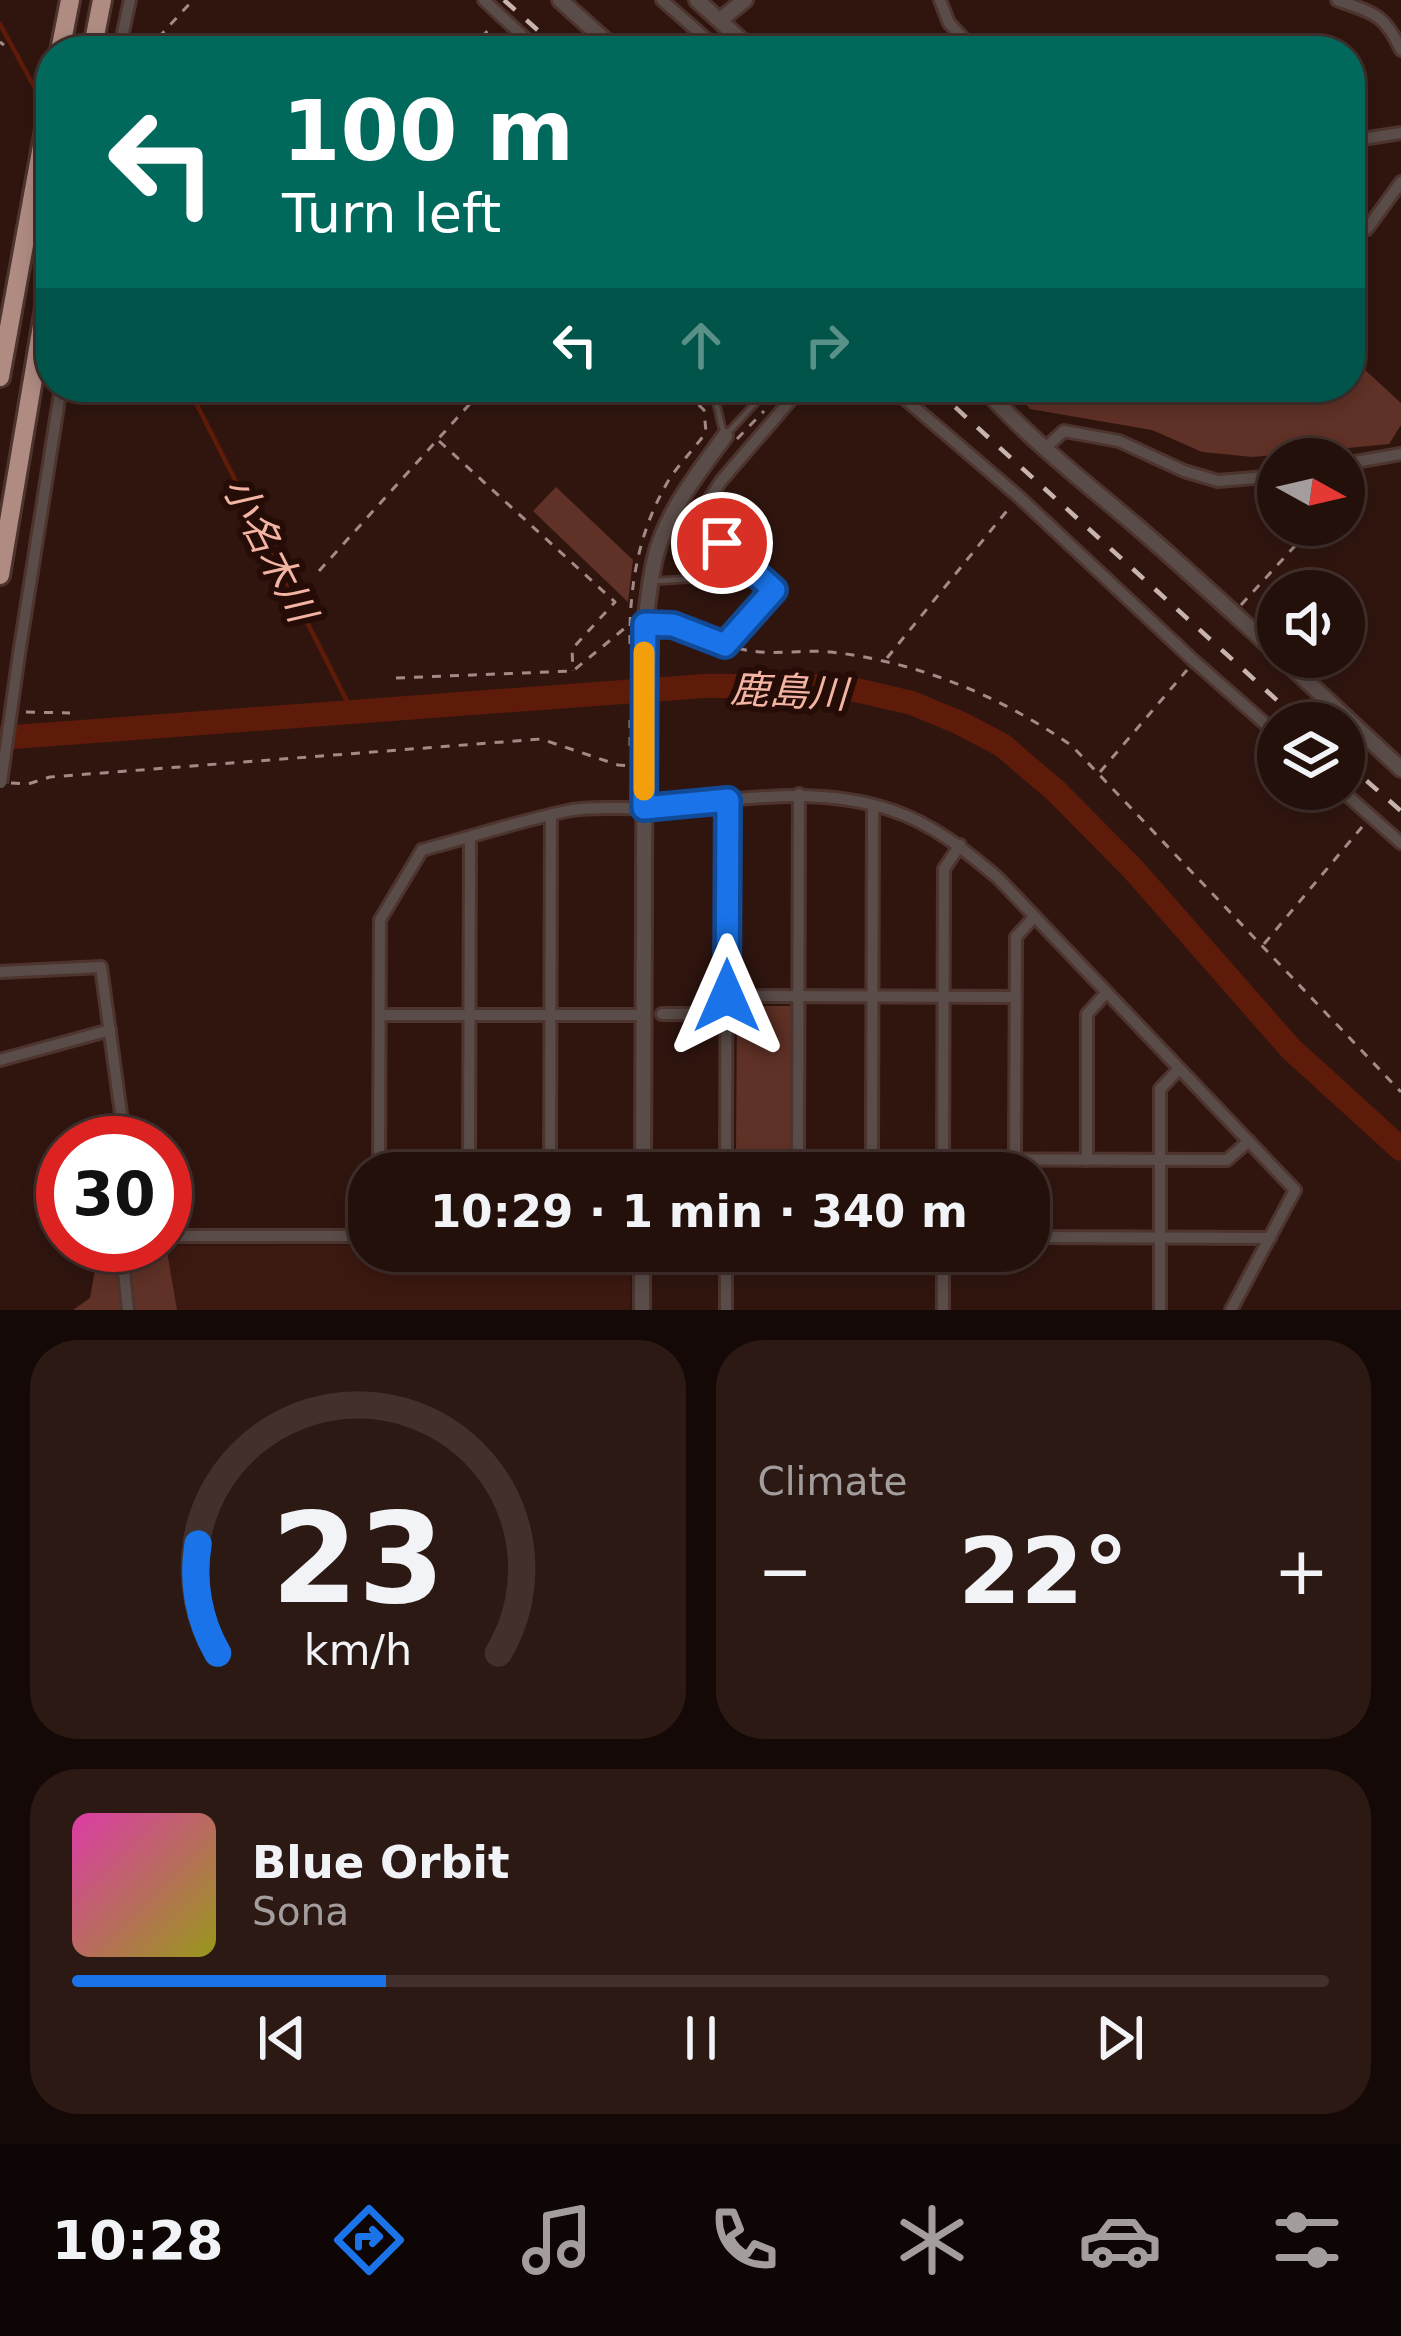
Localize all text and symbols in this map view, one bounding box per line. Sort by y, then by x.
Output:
text: 100 m [282,82,574,180]
icon: left [84,84,240,240]
text: Turn left [282,182,501,245]
icon: left [542,312,608,378]
icon: ahead [668,312,734,378]
icon: right [794,312,860,378]
north arrow [1257,438,1365,546]
map controls [1257,438,1365,810]
water label: 小名木川 [214,470,327,632]
pin [671,492,773,594]
icon: arrive [689,510,755,576]
button: sound [1257,570,1365,678]
water label: 鹿島川 [729,666,853,717]
button: layers [1257,702,1365,810]
position arrow [664,933,790,1059]
speed limit sign: 30 [36,1116,192,1272]
text: 10:29 · 1 min · 340 m [430,1185,968,1238]
text: Climate [758,1459,908,1504]
text: 23 [271,1486,445,1631]
text: 22° [958,1519,1128,1624]
text: − [758,1533,813,1610]
text: + [1274,1533,1329,1610]
text: km/h [304,1624,412,1674]
text: Blue Orbit [252,1836,510,1889]
text: Sona [252,1889,349,1934]
icon: previous [249,2005,315,2071]
icon: pause [668,2005,734,2071]
icon: next [1087,2005,1153,2071]
icon: directions [327,2198,411,2282]
icon: music [515,2198,599,2282]
icon: phone [702,2198,786,2282]
icon: climate [890,2198,974,2282]
icon: car [1078,2198,1162,2282]
icon: filters [1265,2198,1349,2282]
text: 10:28 [52,2209,224,2272]

